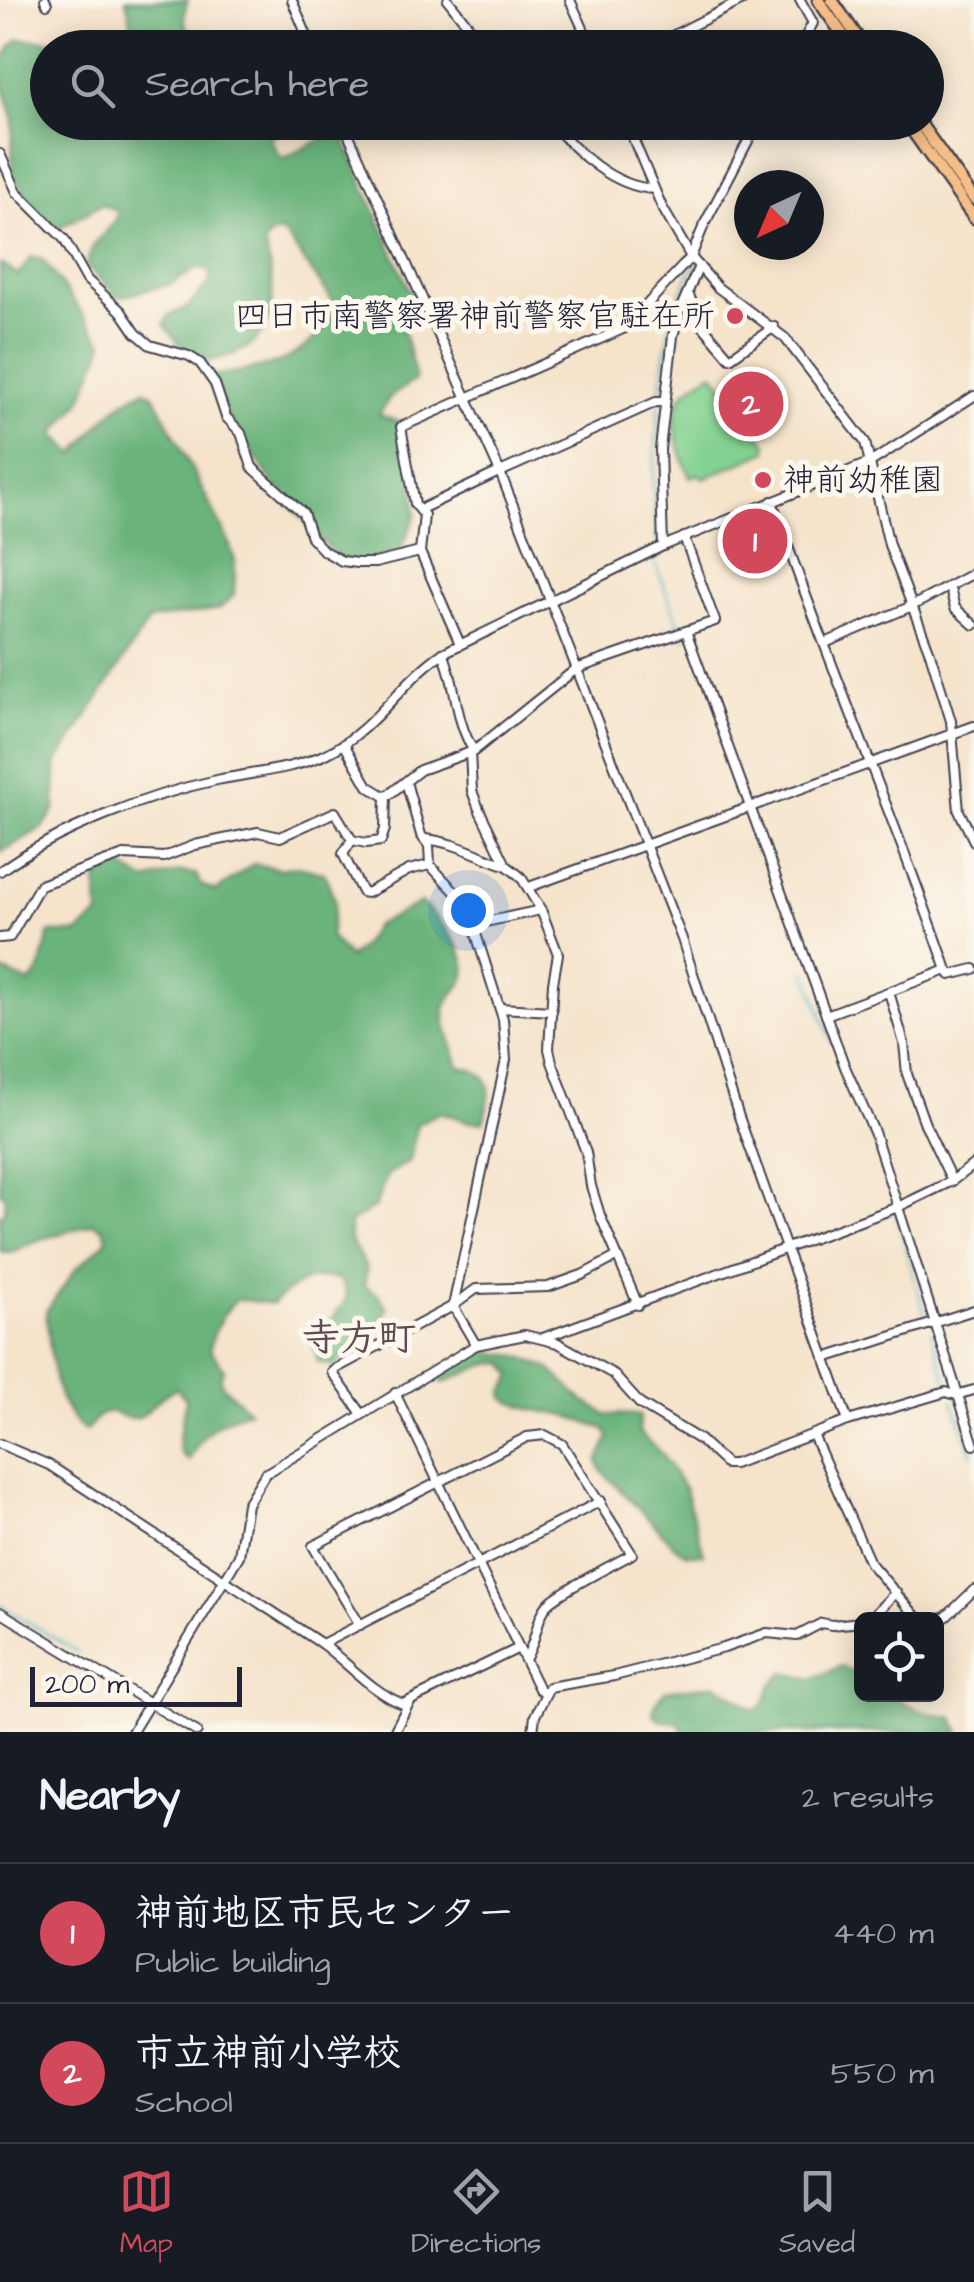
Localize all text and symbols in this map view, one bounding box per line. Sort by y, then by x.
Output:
search box [30,30,944,140]
icon: search [65,58,120,113]
text: Search here [145,59,369,111]
north arrow [734,170,824,260]
place label: 四日市南警察署神前警察官駐在所 [235,294,715,339]
marker: 四日市南警察署神前警察官駐在所 [724,305,746,327]
pin: 2 [718,366,784,442]
place label: 神前幼稚園 [783,458,943,503]
marker: 神前幼稚園 [752,469,774,491]
pin: 1 [722,504,788,578]
your location [443,885,494,936]
district label: 寺方町 [302,1313,416,1365]
map controls [854,1612,944,1702]
button: locate [854,1612,944,1702]
scale bar [30,1662,242,1706]
text: 200 m [45,1665,129,1704]
text: Nearby [40,1768,180,1826]
text: 2 results [802,1775,934,1820]
text: 神前地区市民センター [135,1888,515,1940]
text: 1 [70,1911,75,1956]
text: 440 m [833,1911,934,1956]
text: Public building [135,1940,330,1985]
text: 市立神前小学校 [135,2028,401,2080]
text: 2 [63,2051,82,2096]
text: 550 m [831,2051,934,2096]
text: School [135,2080,233,2125]
tab: Map [119,2164,174,2263]
tab: Directions [411,2164,541,2263]
tab: Saved [779,2164,855,2263]

